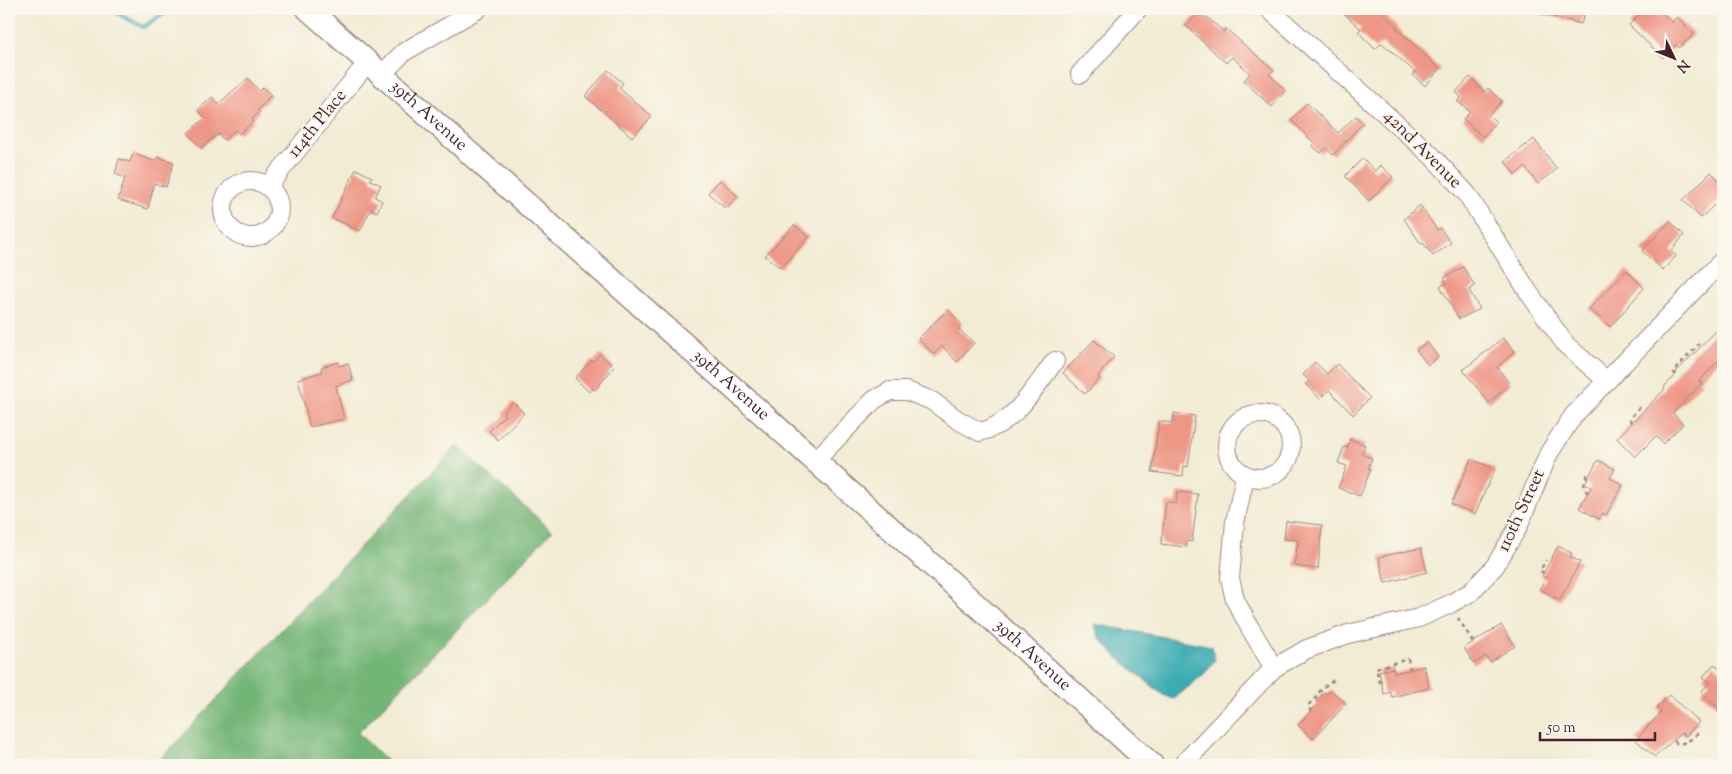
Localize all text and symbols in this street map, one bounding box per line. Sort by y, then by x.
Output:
north arrow [1650,32,1700,82]
text: N [1671,55,1693,76]
street label: 39th Avenue [383,74,473,158]
street label: 114th Place [282,84,354,164]
street label: 42nd Avenue [1377,105,1467,195]
street label: 39th Avenue [686,344,775,427]
street label: 110th Street [1492,465,1552,557]
street label: 39th Avenue [988,614,1077,698]
scale bar [1540,709,1654,741]
text: 50 m [1546,718,1576,739]

